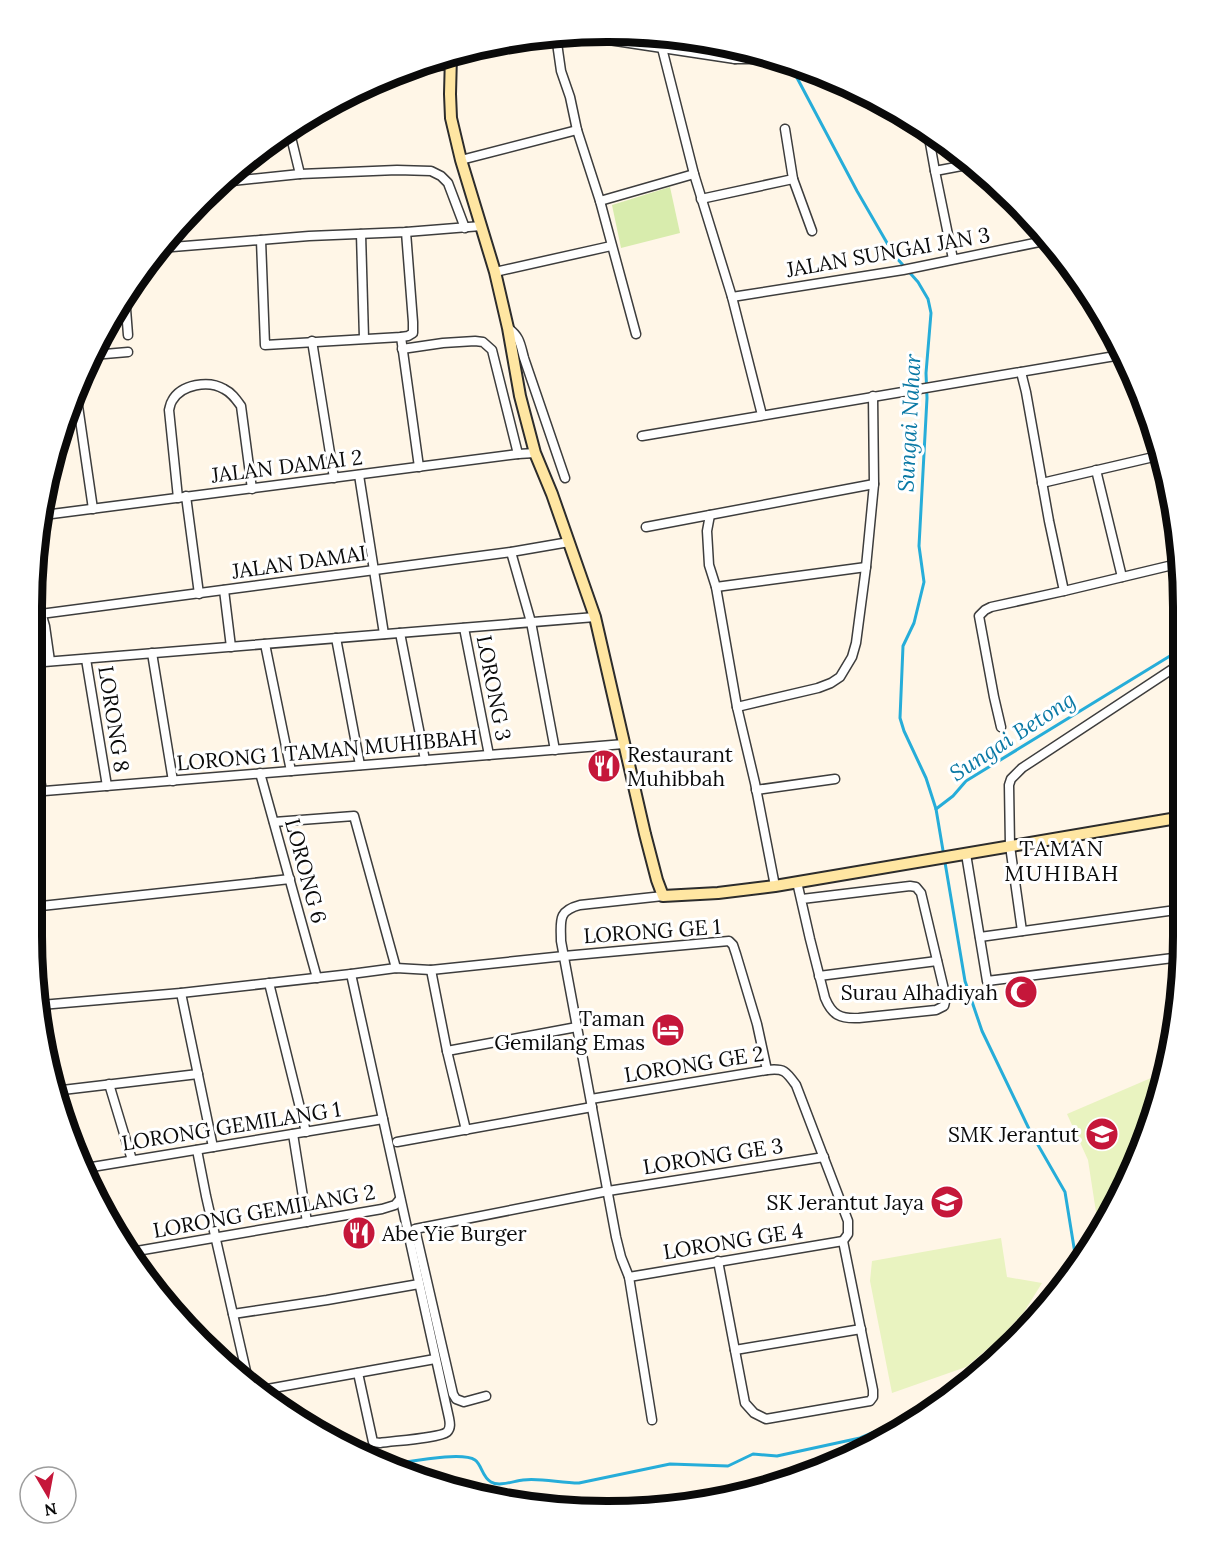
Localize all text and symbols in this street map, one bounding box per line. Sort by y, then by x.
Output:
street label: JALAN SUNGAI JAN 3 [783,221,992,283]
water label: Sungai Nahar [891,352,927,493]
street label: JALAN DAMAI 2 [209,443,364,489]
street label: JALAN DAMAI [229,539,368,585]
street label: LORONG 3 [471,633,517,743]
street label: LORONG 8 [92,664,136,774]
water label: Sungai Betong [944,685,1080,787]
street label: LORONG 1 TAMAN MUHIBBAH [175,723,479,777]
place label: Restaurant Muhibbah [627,741,734,792]
restaurant icon: Restaurant Muhibbah [586,748,622,784]
street label: LORONG 6 [279,816,333,926]
district label: TAMAN MUHIBAH [1004,834,1120,887]
street label: LORONG GE 1 [582,913,722,949]
mosque icon: Surau Alhadiyah [1003,974,1039,1010]
place label: Surau Alhadiyah [841,979,998,1006]
place label: Taman Gemilang Emas [494,1005,645,1056]
hotel icon: Taman Gemilang Emas [650,1012,686,1048]
street label: LORONG GE 2 [622,1040,766,1088]
street label: LORONG GEMILANG 1 [120,1095,342,1157]
school or university icon: SMK Jerantut [1084,1116,1120,1152]
place label: SMK Jerantut [948,1121,1080,1148]
street label: LORONG GE 3 [641,1132,785,1180]
street label: LORONG GEMILANG 2 [151,1178,377,1244]
school or university icon: SK Jerantut Jaya [929,1184,965,1220]
place label: SK Jerantut Jaya [767,1189,924,1216]
restaurant icon: Abe Yie Burger [341,1215,377,1251]
street label: LORONG GE 4 [661,1217,805,1265]
place label: Abe Yie Burger [381,1220,527,1247]
north arrow [18,1465,78,1525]
text: N [43,1499,58,1521]

